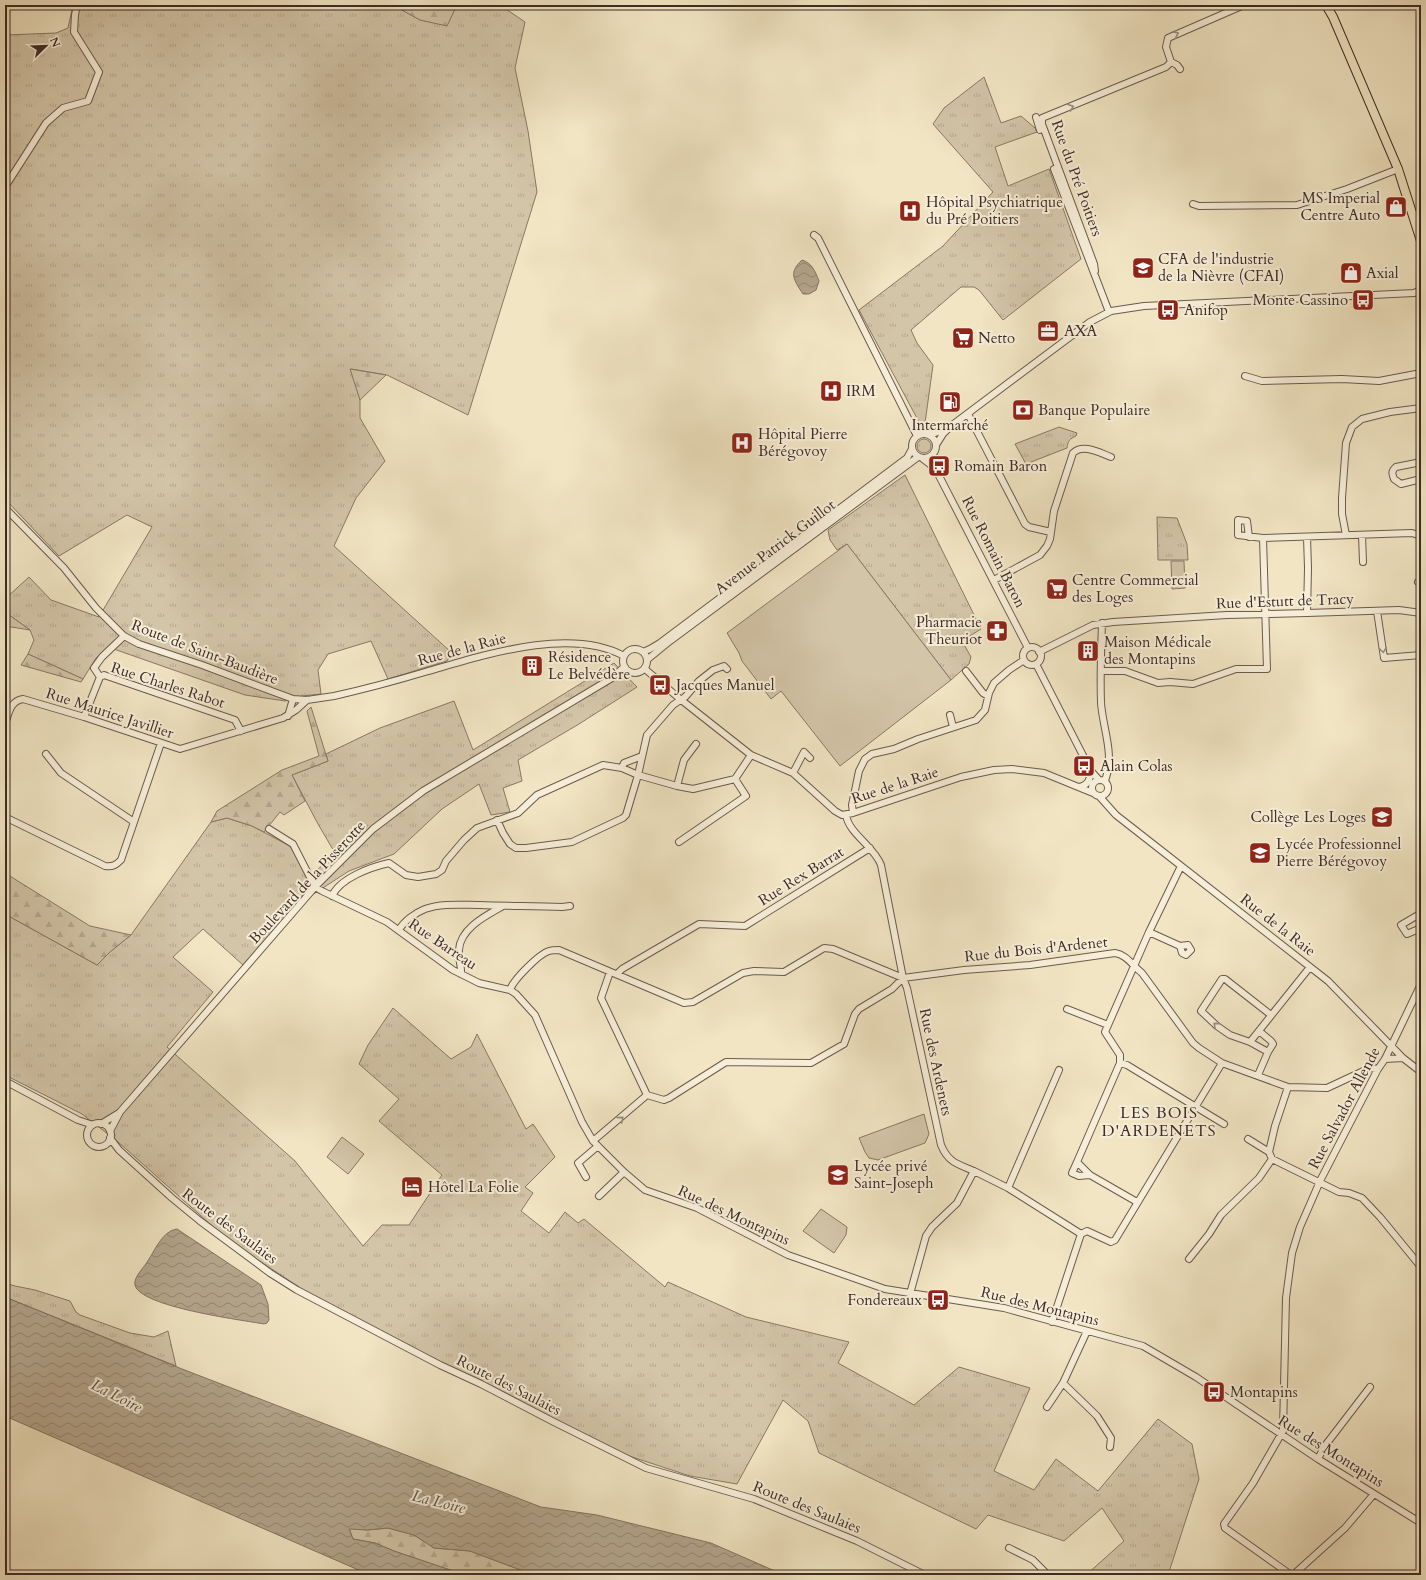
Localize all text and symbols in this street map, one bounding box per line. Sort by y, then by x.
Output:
north arrow [26,26,66,66]
one-way arrow [1172,31,1179,39]
text: N [46,35,64,50]
one-way arrow [1067,103,1074,111]
street label: Rue du Pré Poitiers [1047,117,1107,239]
place label: MS Imperial Centre Auto [1300,188,1380,225]
place label: Hôpital Psychiatrique du Pré Poitiers [926,192,1063,229]
shop icon: MS Imperial Centre Auto [1383,194,1409,220]
hospital icon: Hôpital Psychiatrique du Pré Poitiers [897,198,923,224]
place label: CFA de l'industrie de la Nièvre (CFAI) [1158,249,1284,286]
school or university icon: CFA de l'industrie de la Nièvre (CFAI) [1130,255,1156,281]
shop icon: Axial [1338,260,1364,286]
place label: Axial [1366,263,1399,283]
bus stop icon: Monte Cassino [1350,287,1376,313]
place label: Monte Cassino [1253,290,1348,310]
bus stop icon: Anifop [1155,297,1181,323]
place label: Anifop [1184,300,1228,320]
office icon: AXA [1035,318,1061,344]
place label: AXA [1064,321,1097,341]
supermarket icon: Netto [950,325,976,351]
place label: Netto [978,328,1015,348]
hospital icon: IRM [818,378,844,404]
place label: IRM [846,381,876,401]
fuel station icon: Intermarché [937,389,963,415]
bank icon: Banque Populaire [1010,397,1036,423]
place label: Banque Populaire [1038,400,1150,420]
place label: Intermarché [911,415,989,435]
place label: Hôpital Pierre Bérégovoy [758,424,848,461]
hospital icon: Hôpital Pierre Bérégovoy [729,430,755,456]
bus stop icon: Romain Baron [926,453,952,479]
place label: Romain Baron [954,456,1048,476]
street label: Rue Romain Baron [957,493,1031,612]
street label: Avenue Patrick Guillot [711,495,840,599]
place label: Centre Commercial des Loges [1072,570,1199,607]
supermarket icon: Centre Commercial des Loges [1044,576,1070,602]
street label: Rue d'Estutt de Tracy [1216,589,1354,613]
place label: Pharmacie Theuriot [916,612,982,649]
street label: Route de Saint-Baudière [129,615,281,689]
pharmacy icon: Pharmacie Theuriot [984,618,1010,644]
street label: Rue de la Raie [416,628,508,670]
place label: Maison Médicale des Montapins [1104,632,1212,669]
building icon: Maison Médicale des Montapins [1075,638,1101,664]
place label: Résidence Le Belvédère [548,647,630,684]
one-way arrow [1378,647,1387,653]
building icon: Résidence Le Belvédère [519,653,545,679]
street label: Rue Charles Rabot [109,657,228,713]
bus stop icon: Jacques Manuel [647,672,673,698]
place label: Jacques Manuel [674,675,775,695]
street label: Rue Maurice Javillier [44,683,177,743]
bus stop icon: Alain Colas [1071,753,1097,779]
place label: Alain Colas [1100,756,1173,776]
street label: Rue de la Raie [849,761,941,808]
school or university icon: Collège Les Loges [1369,804,1395,830]
place label: Collège Les Loges [1250,807,1366,827]
street label: Boulevard de la Pisserotte [245,816,370,948]
place label: Lycée Professionnel Pierre Bérégovoy [1276,834,1402,871]
school or university icon: Lycée Professionnel Pierre Bérégovoy [1247,840,1273,866]
street label: Rue Rex Barrat [755,842,848,910]
street label: Rue de la Raie [1236,889,1320,961]
street label: Rue Barreau [405,914,481,974]
street label: Rue du Bois d'Ardenet [964,932,1109,966]
street label: Rue des Ardenets [915,1006,957,1118]
one-way arrow [1213,1022,1220,1029]
street label: Rue Salvador Allende [1303,1043,1385,1172]
district label: LES BOIS D'ARDENETS [1101,1102,1217,1142]
one-way arrow [616,1116,623,1123]
place label: Lycée privé Saint-Joseph [854,1156,934,1193]
school or university icon: Lycée privé Saint-Joseph [825,1162,851,1188]
hotel icon: Hôtel La Folie [399,1174,425,1200]
place label: Hôtel La Folie [428,1177,519,1197]
street label: Rue des Montapins [675,1180,793,1250]
street label: Route des Saulaies [178,1183,282,1269]
street label: Rue des Montapins [979,1282,1101,1330]
bus stop icon: Fondereaux [925,1287,951,1313]
place label: Fondereaux [848,1290,923,1310]
street label: Route des Saulaies [453,1350,565,1420]
water label: La Loire [87,1374,147,1418]
bus stop icon: Montapins [1201,1379,1227,1405]
place label: Montapins [1230,1382,1298,1402]
street label: Rue des Montapins [1274,1410,1388,1492]
street label: Route des Saulaies [750,1476,864,1538]
water label: La Loire [410,1485,469,1519]

